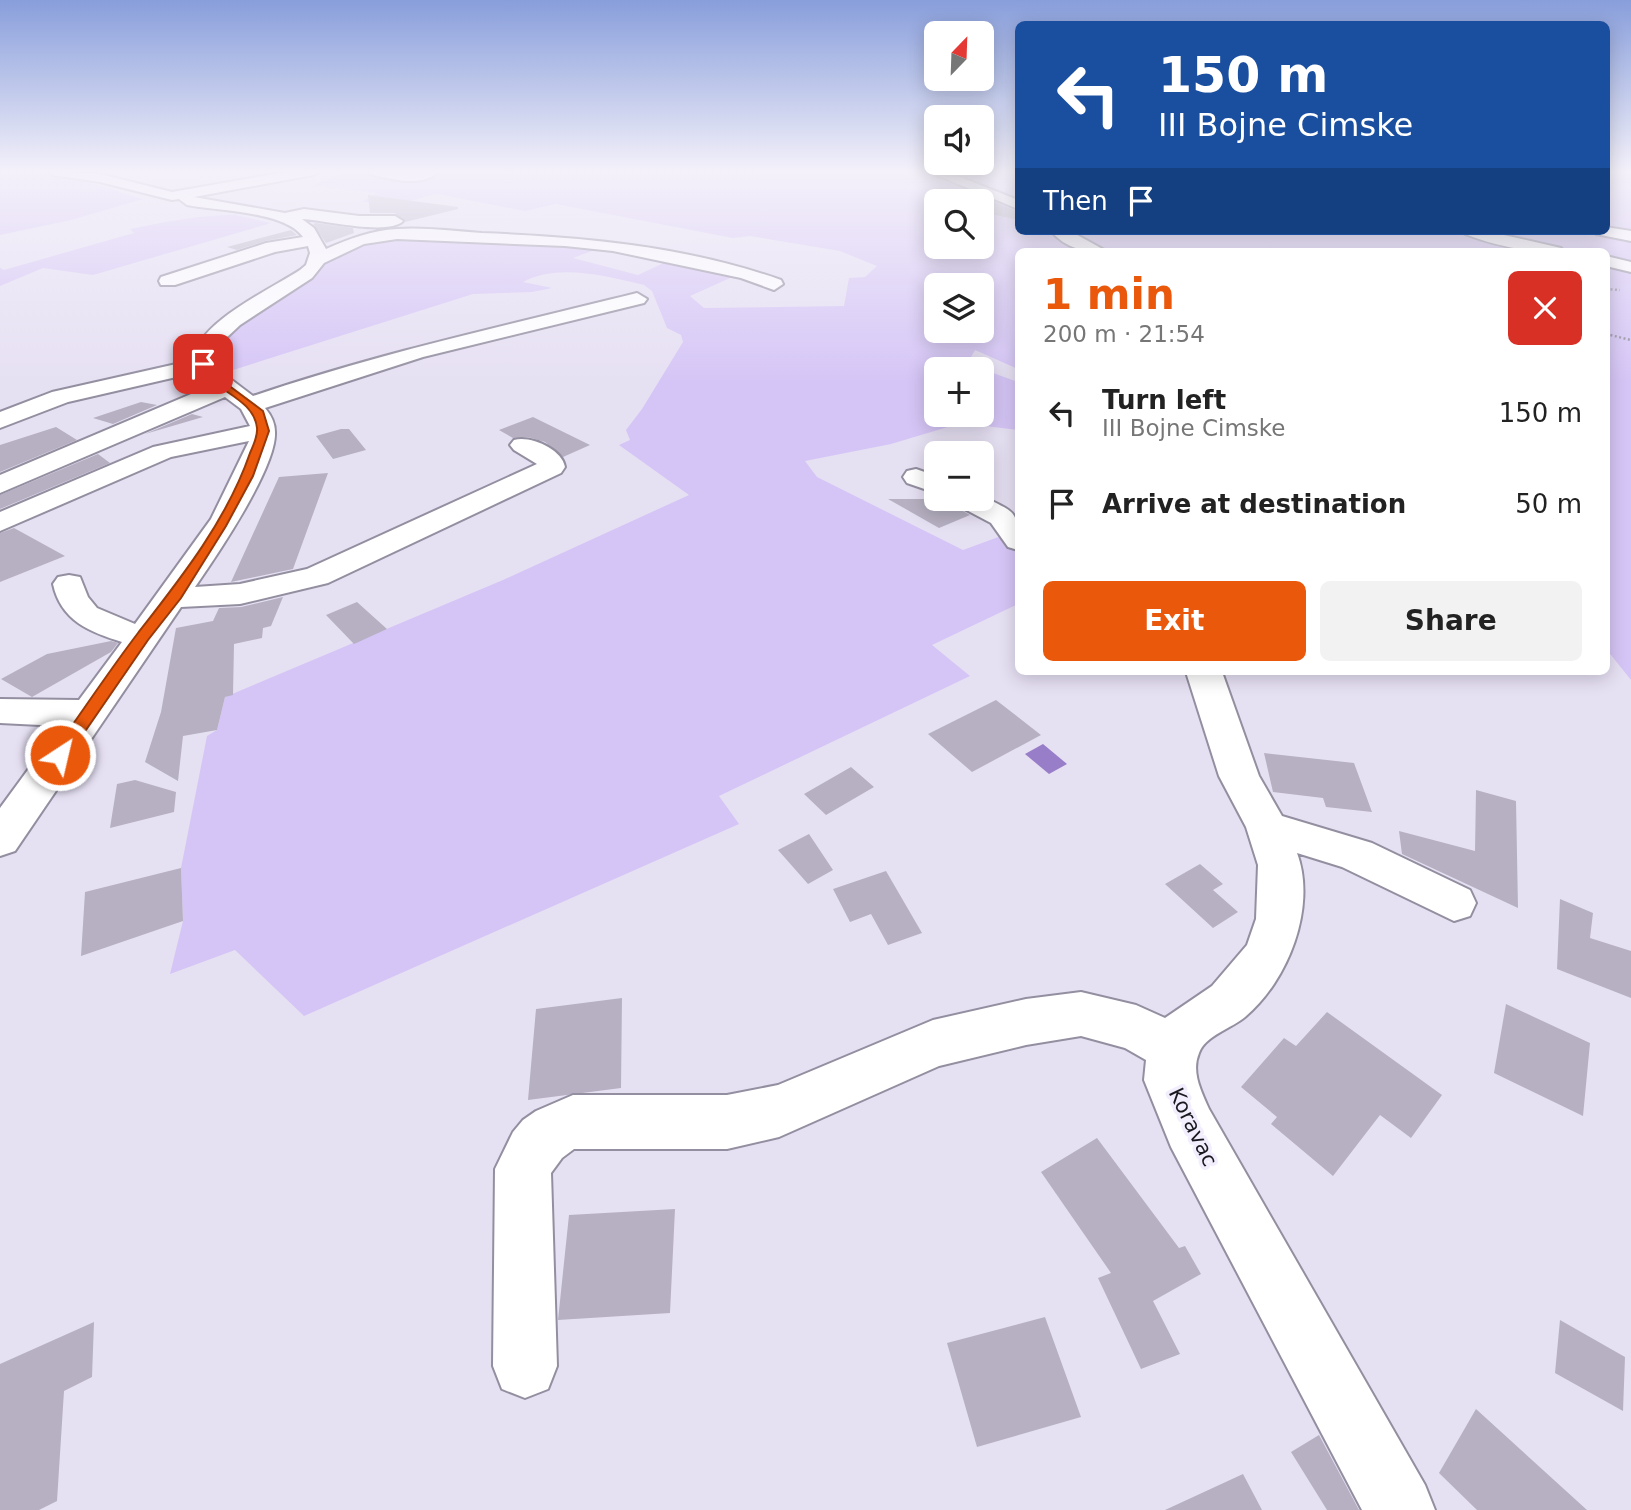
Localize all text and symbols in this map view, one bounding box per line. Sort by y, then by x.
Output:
north arrow [924,21,994,91]
map controls [924,21,994,511]
text: 150 m [1158,47,1328,104]
icon: left [1043,49,1134,140]
button: sound [924,105,994,175]
text: III Bojne Cimske [1158,106,1413,144]
icon: arrive [1122,182,1160,220]
text: Then [1043,186,1108,216]
button: search [924,189,994,259]
text: 1 min [1043,270,1175,319]
button: close [1508,271,1582,345]
button: layers [924,273,994,343]
text: 200 m · 21:54 [1043,321,1205,347]
pin [173,334,233,394]
icon: arrive [184,345,222,383]
button: + [924,357,994,427]
text: Turn left [1102,385,1226,415]
icon: left [1043,394,1081,432]
text: 150 m [1499,398,1582,428]
text: III Bojne Cimske [1102,415,1285,441]
button: − [924,441,994,511]
icon: arrive [1043,485,1081,523]
text: Arrive at destination [1102,489,1406,519]
text: 50 m [1515,489,1582,519]
button: Exit [1043,581,1306,661]
button: Share [1320,581,1582,661]
position arrow [23,718,97,792]
street label: Koravac [1164,1084,1222,1170]

